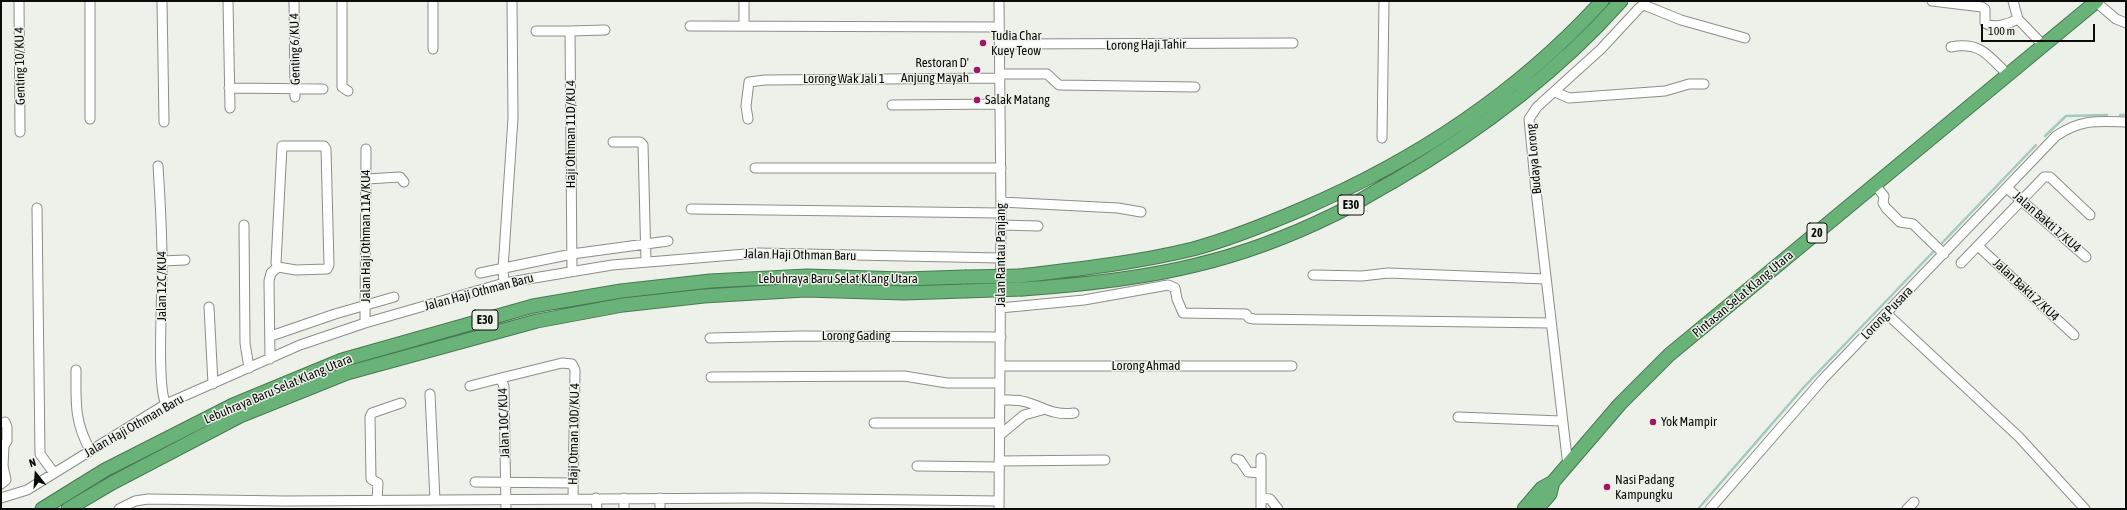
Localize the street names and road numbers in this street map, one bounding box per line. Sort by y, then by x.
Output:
street label: Genting 6/KU 4 [287,13,303,85]
street label: Genting 10/KU 4 [12,27,28,105]
street label: Lorong Haji Tahir [1106,37,1186,53]
street label: Lorong Wak Jali 1 [803,71,885,87]
street label: Haji Othman 11D/KU 4 [563,80,579,188]
street label: Budaya Lorong [1523,123,1545,195]
street label: Jalan Haji Othman 11A/KU4 [358,169,374,303]
street label: Jalan Bakti 1/KU4 [2010,188,2084,256]
road number: E30 [1338,195,1364,215]
street label: Jalan Rantau Panjang [993,203,1009,307]
road number: 20 [1807,223,1827,243]
street label: Jalan Haji Othman Baru [744,246,856,264]
street label: Pintasan Selat Klang Utara [1689,247,1797,341]
street label: Jalan 12C/KU4 [154,251,170,321]
street label: Jalan Bakti 2/KU4 [1990,255,2062,325]
street label: Jalan Haji Othman Baru [423,270,535,314]
street label: Lebuhraya Baru Selat Klang Utara [758,271,918,287]
street label: Lorong Pusara [1858,283,1916,343]
road number: E30 [472,310,498,330]
street label: Lorong Gading [822,328,890,344]
street label: Lebuhraya Baru Selat Klang Utara [202,351,354,427]
street label: Lorong Ahmad [1111,358,1181,374]
street label: Haji Otman 10D/KU 4 [565,383,583,485]
street label: Jalan 10C/KU4 [495,388,513,458]
street label: Jalan Haji Othman Baru [81,391,187,461]

